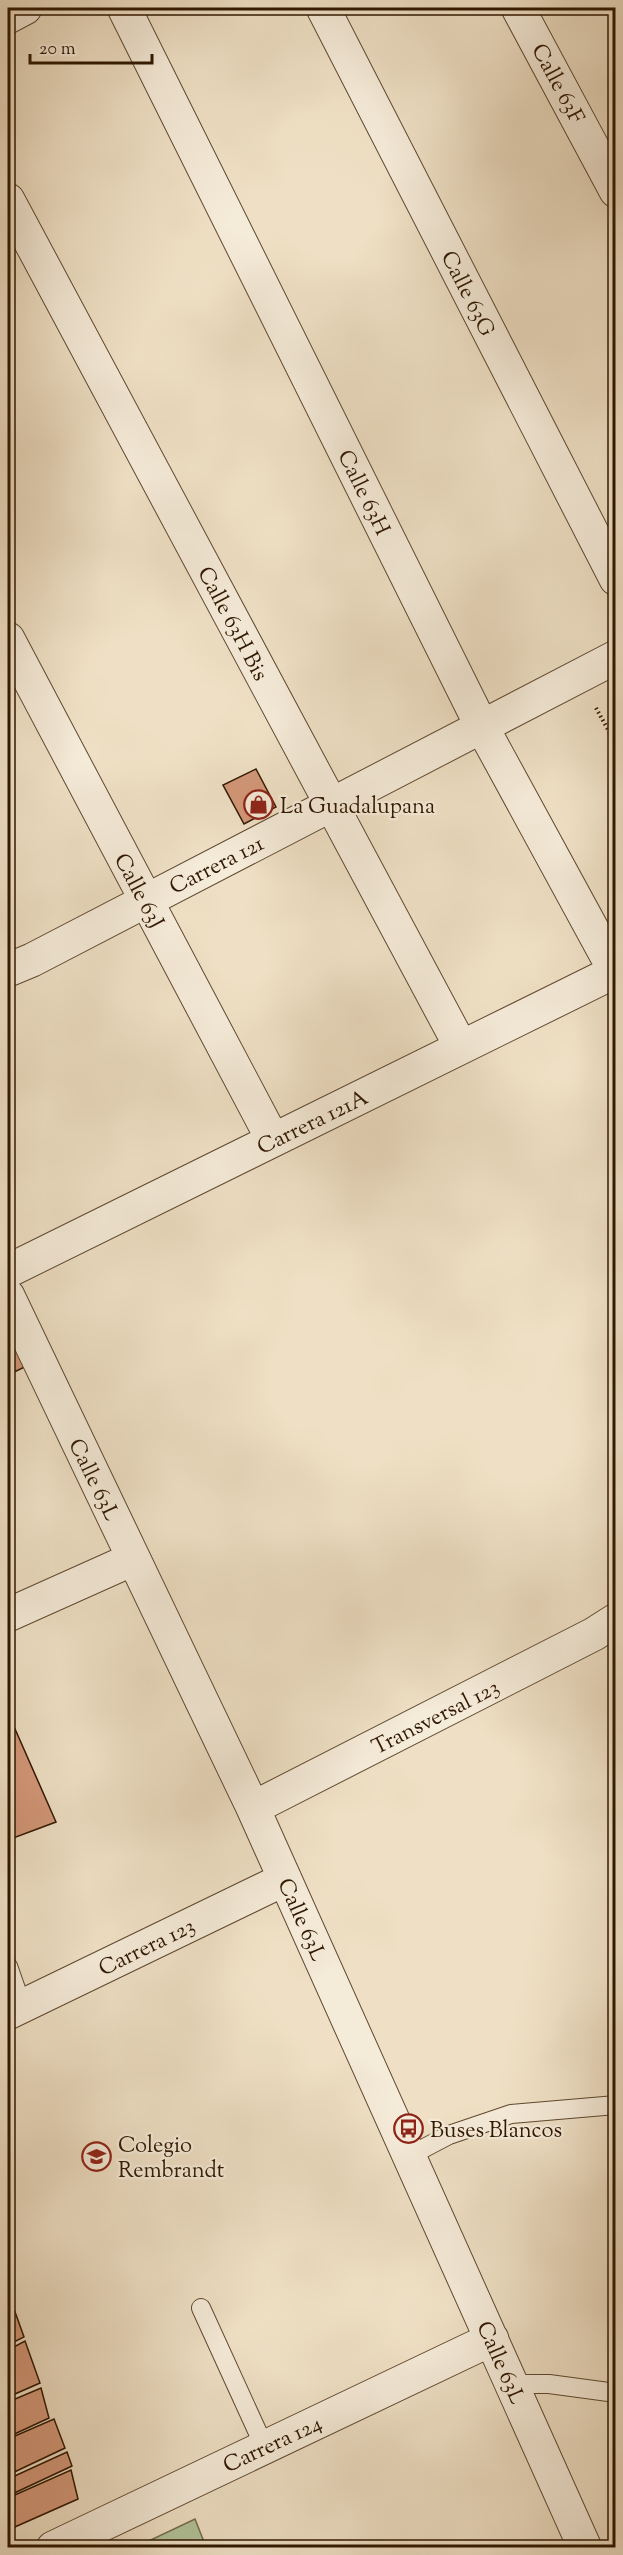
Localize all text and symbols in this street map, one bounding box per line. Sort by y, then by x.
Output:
scale bar [30,27,152,65]
text: 20 m [39,37,76,63]
street label: Calle 63F [522,39,591,130]
street label: Calle 63G [431,246,502,343]
street label: Calle 63H [328,445,397,542]
street label: Calle 63H Bis [188,562,275,687]
shop icon: La Guadalupana [243,789,275,821]
place label: La Guadalupana [280,792,435,824]
street label: Carrera 121 [164,829,271,904]
street label: Calle 63J [104,848,170,935]
street label: Carrera 121A [252,1083,374,1164]
street label: Calle 63L [59,1434,126,1527]
street label: Transversal 123 [367,1673,506,1765]
street label: Calle 63L [268,1874,333,1967]
street label: Carrera 123 [94,1912,201,1986]
bus stop icon: Buses Blancos [393,2113,425,2145]
place label: Buses Blancos [430,2116,562,2148]
place label: Colegio Rembrandt [118,2131,225,2188]
school or university icon: Colegio Rembrandt [81,2141,113,2173]
street label: Calle 63L [467,2317,532,2410]
street label: Carrera 124 [218,2409,328,2483]

